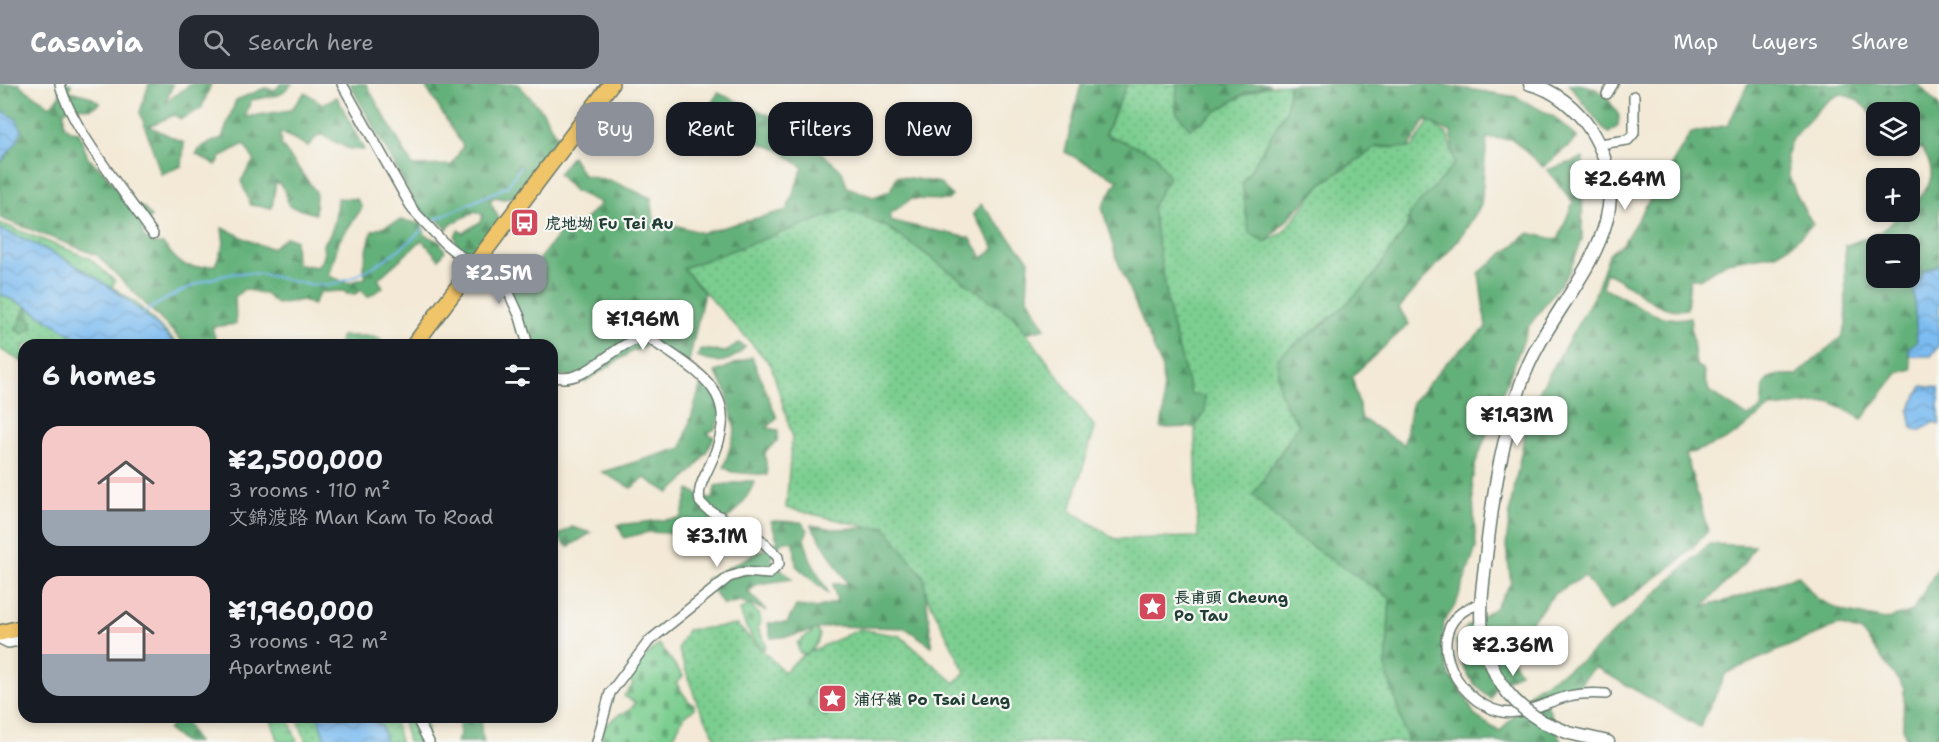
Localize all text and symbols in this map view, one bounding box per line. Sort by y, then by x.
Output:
search box [179,15,599,69]
text: Casavia [30,23,143,61]
icon: search [200,26,233,59]
text: Search here [248,28,374,57]
text: Map [1673,28,1718,56]
text: Layers [1751,28,1818,56]
text: Share [1851,28,1909,56]
chip: Buy [576,102,654,156]
chip: Rent [666,102,756,156]
chip: Filters [768,102,873,156]
chip: New [885,102,972,156]
map controls [1866,102,1920,288]
button: layers [1866,102,1920,156]
pin: ¥2.64M [1576,160,1674,211]
text: ¥2.64M [1584,166,1666,192]
button: + [1866,168,1920,222]
bus stop icon: 虎地坳 Fu Tei Au [508,207,540,239]
place label: 虎地坳 Fu Tei Au [545,213,674,234]
button: − [1866,234,1920,288]
pin: ¥2.5M [457,254,541,305]
text: ¥2.5M [466,260,532,286]
pin: ¥1.96M [594,300,692,351]
text: ¥1.96M [606,306,680,332]
text: 6 homes [42,358,156,393]
icon: filters [501,359,534,392]
pin: ¥1.93M [1468,396,1566,447]
text: ¥1.93M [1480,402,1554,428]
text: ¥2,500,000 [228,442,383,477]
icon: home [90,450,162,522]
text: 3 rooms · 110 m² [228,477,391,503]
text: 文錦渡路 Man Kam To Road [228,504,493,530]
pin: ¥3.1M [675,517,759,568]
text: ¥3.1M [687,523,747,549]
place label: 長甫頭 Cheung Po Tau [1174,587,1288,626]
place icon: 長甫頭 Cheung Po Tau [1137,590,1169,622]
text: ¥1,960,000 [228,593,374,628]
icon: home [90,600,162,672]
pin: ¥2.36M [1464,626,1562,677]
text: 3 rooms · 92 m² [228,628,388,654]
text: ¥2.36M [1472,632,1554,658]
text: Apartment [228,654,332,680]
place icon: 浦仔嶺 Po Tsai Leng [817,683,849,715]
place label: 浦仔嶺 Po Tsai Leng [854,689,1010,710]

